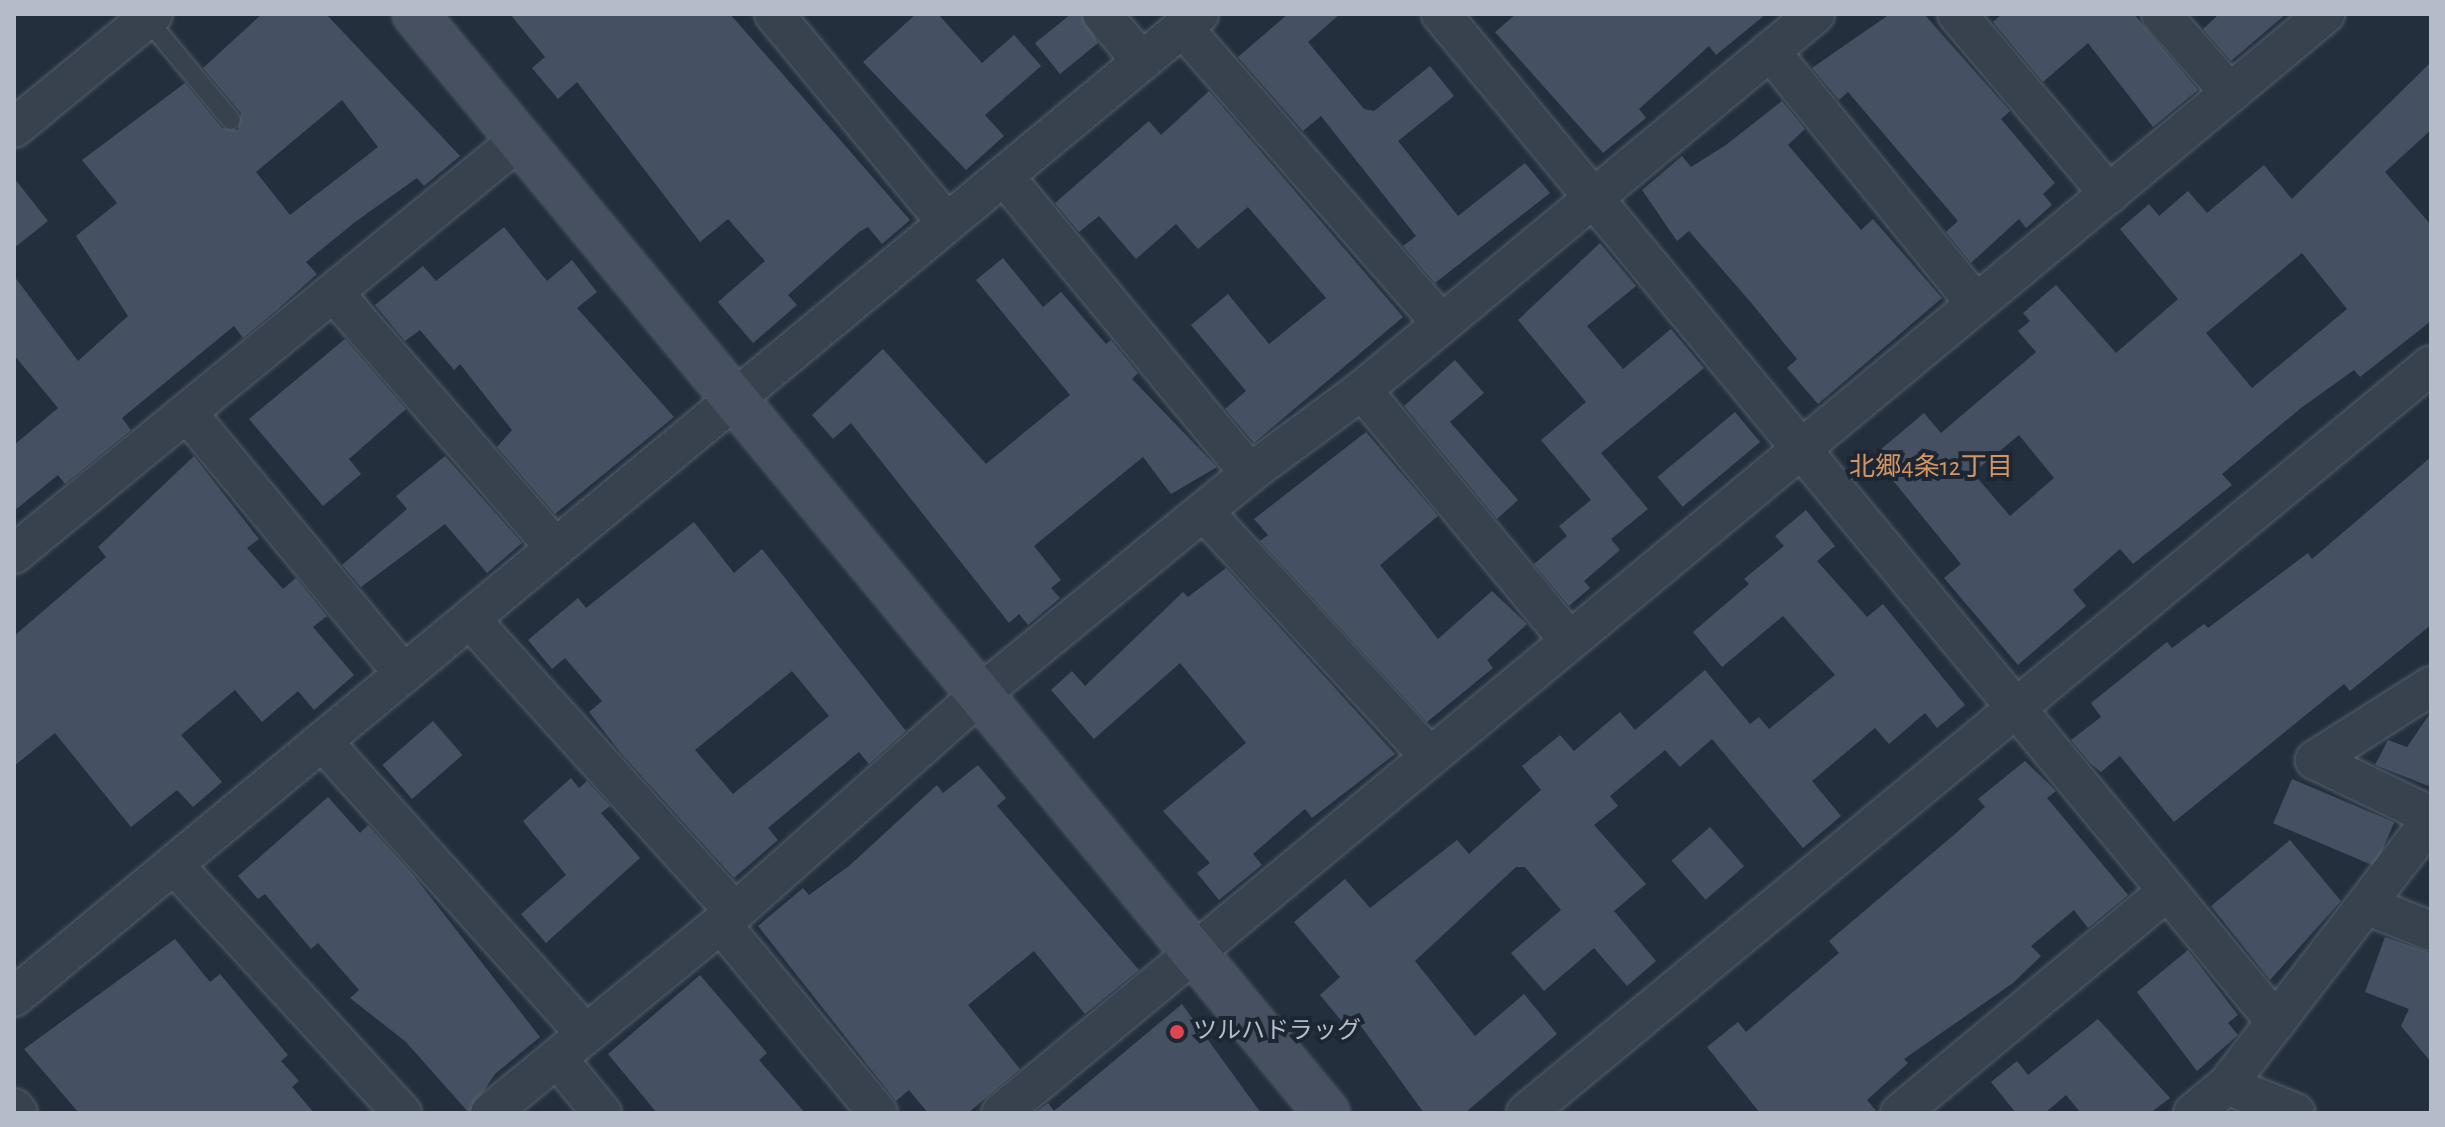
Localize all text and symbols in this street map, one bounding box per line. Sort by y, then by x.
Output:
district label: 北郷4条12丁目 [1849,452,2013,484]
place label: ツルハドラッグ [1193,1018,1361,1046]
marker: ツルハドラッグ [1168,1023,1186,1041]

